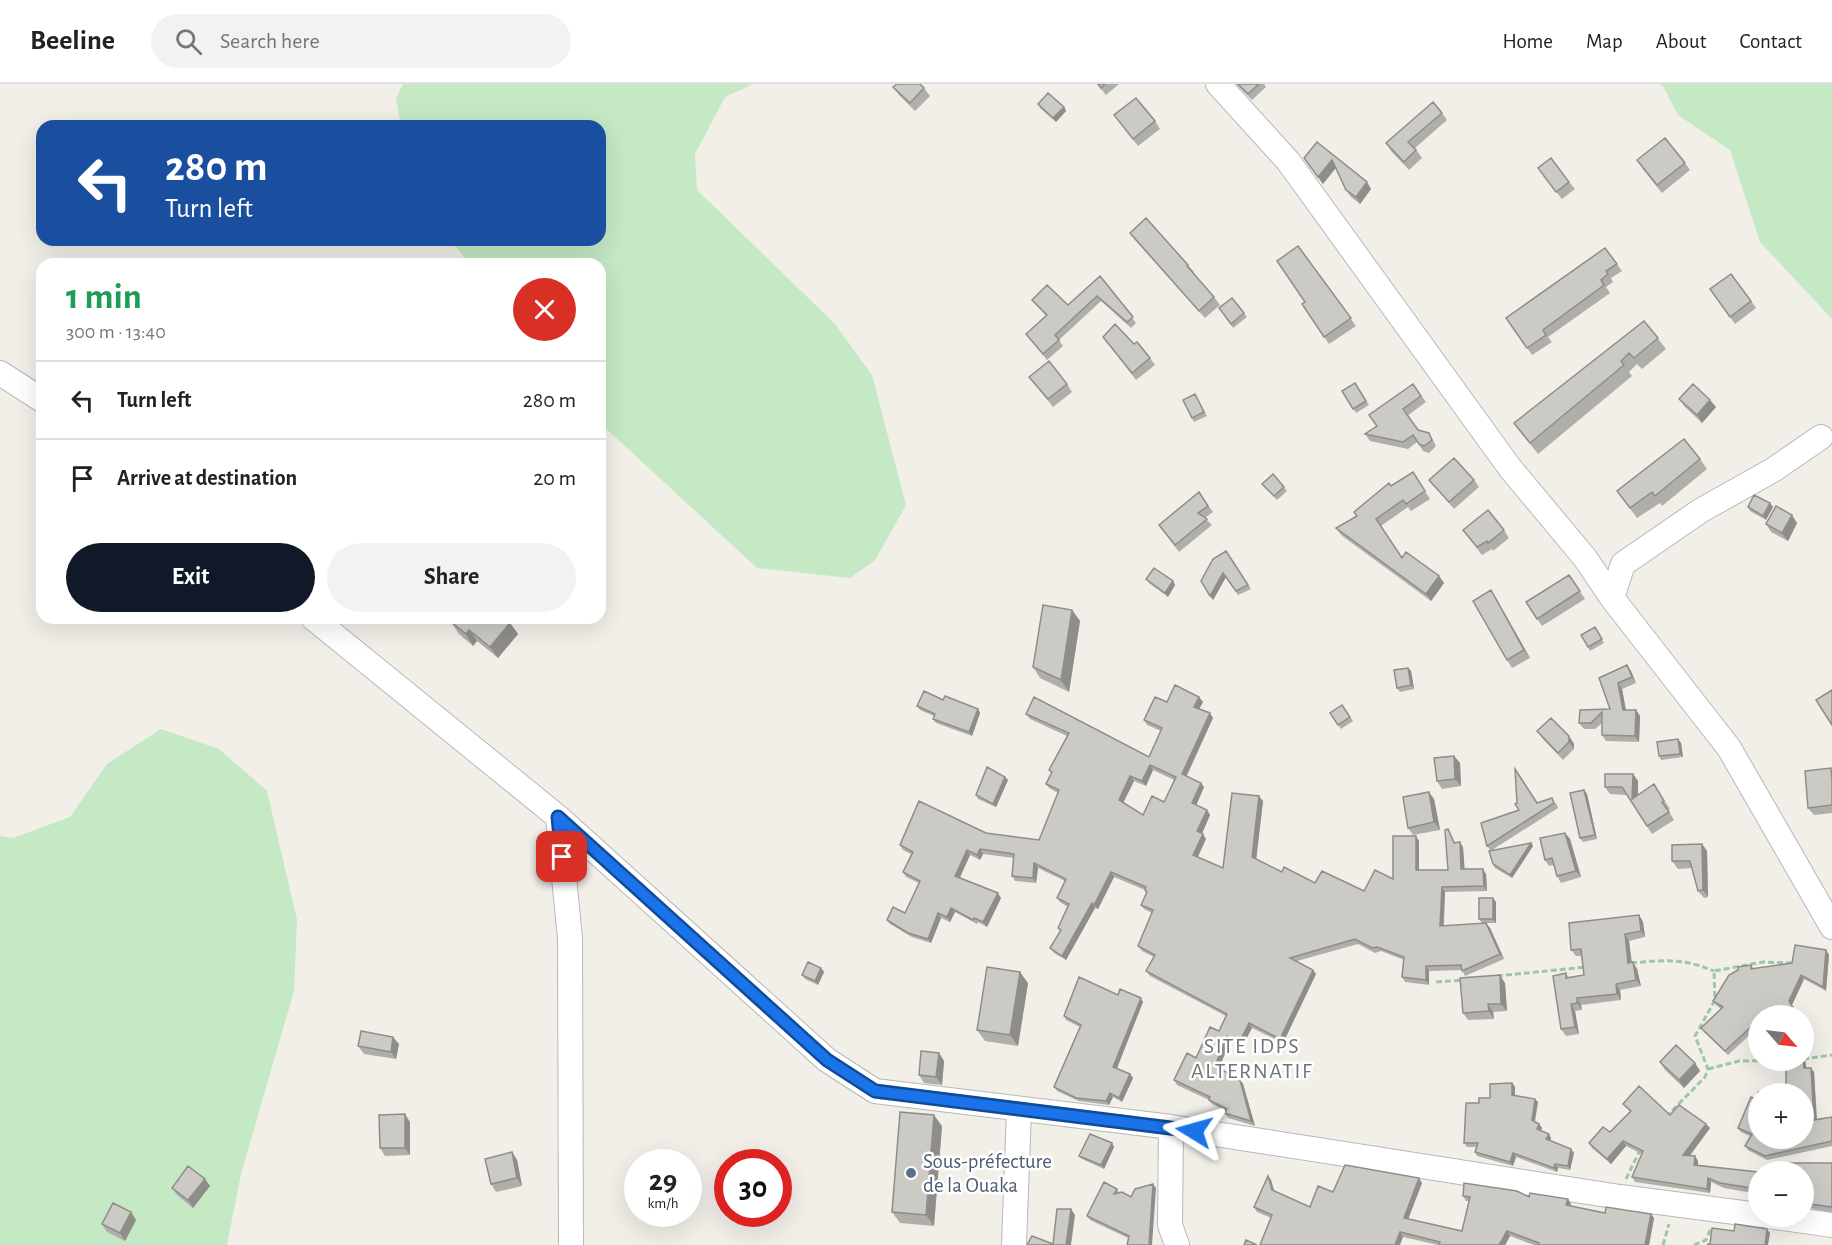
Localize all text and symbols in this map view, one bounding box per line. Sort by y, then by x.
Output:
search box [151,14,571,68]
icon: search [172,25,205,58]
text: Beeline [30,27,115,55]
text: Search here [220,30,320,52]
text: Home [1502,31,1553,52]
text: Map [1586,31,1623,52]
text: About [1656,31,1706,52]
text: Contact [1739,31,1802,52]
icon: left [66,144,144,222]
text: 280 m [165,146,268,188]
text: Turn left [165,195,253,222]
button: close [513,278,576,341]
text: 1 min [66,279,142,315]
text: 300 m · 13:40 [66,322,166,342]
icon: left [66,384,99,417]
text: Turn left [117,389,191,411]
text: 280 m [523,389,576,411]
icon: arrive [66,462,99,495]
text: Arrive at destination [117,467,297,489]
text: 20 m [533,467,576,489]
button: Exit [66,543,315,612]
button: Share [327,543,576,612]
pin [536,831,587,882]
icon: arrive [545,840,578,873]
north arrow [1748,1005,1814,1071]
map controls [1748,1005,1814,1227]
district label: SITE IDPS ALTERNATIF [1191,1035,1313,1082]
button: + [1748,1083,1814,1149]
position arrow [1162,1099,1226,1163]
speed limit sign: 30 [714,1149,792,1227]
place label: Sous-préfecture de la Ouaka [923,1151,1052,1196]
button: − [1748,1161,1814,1227]
text: 29 [649,1166,677,1196]
marker: Sous-préfecture de la Ouaka [904,1166,918,1180]
text: km/h [648,1196,678,1211]

